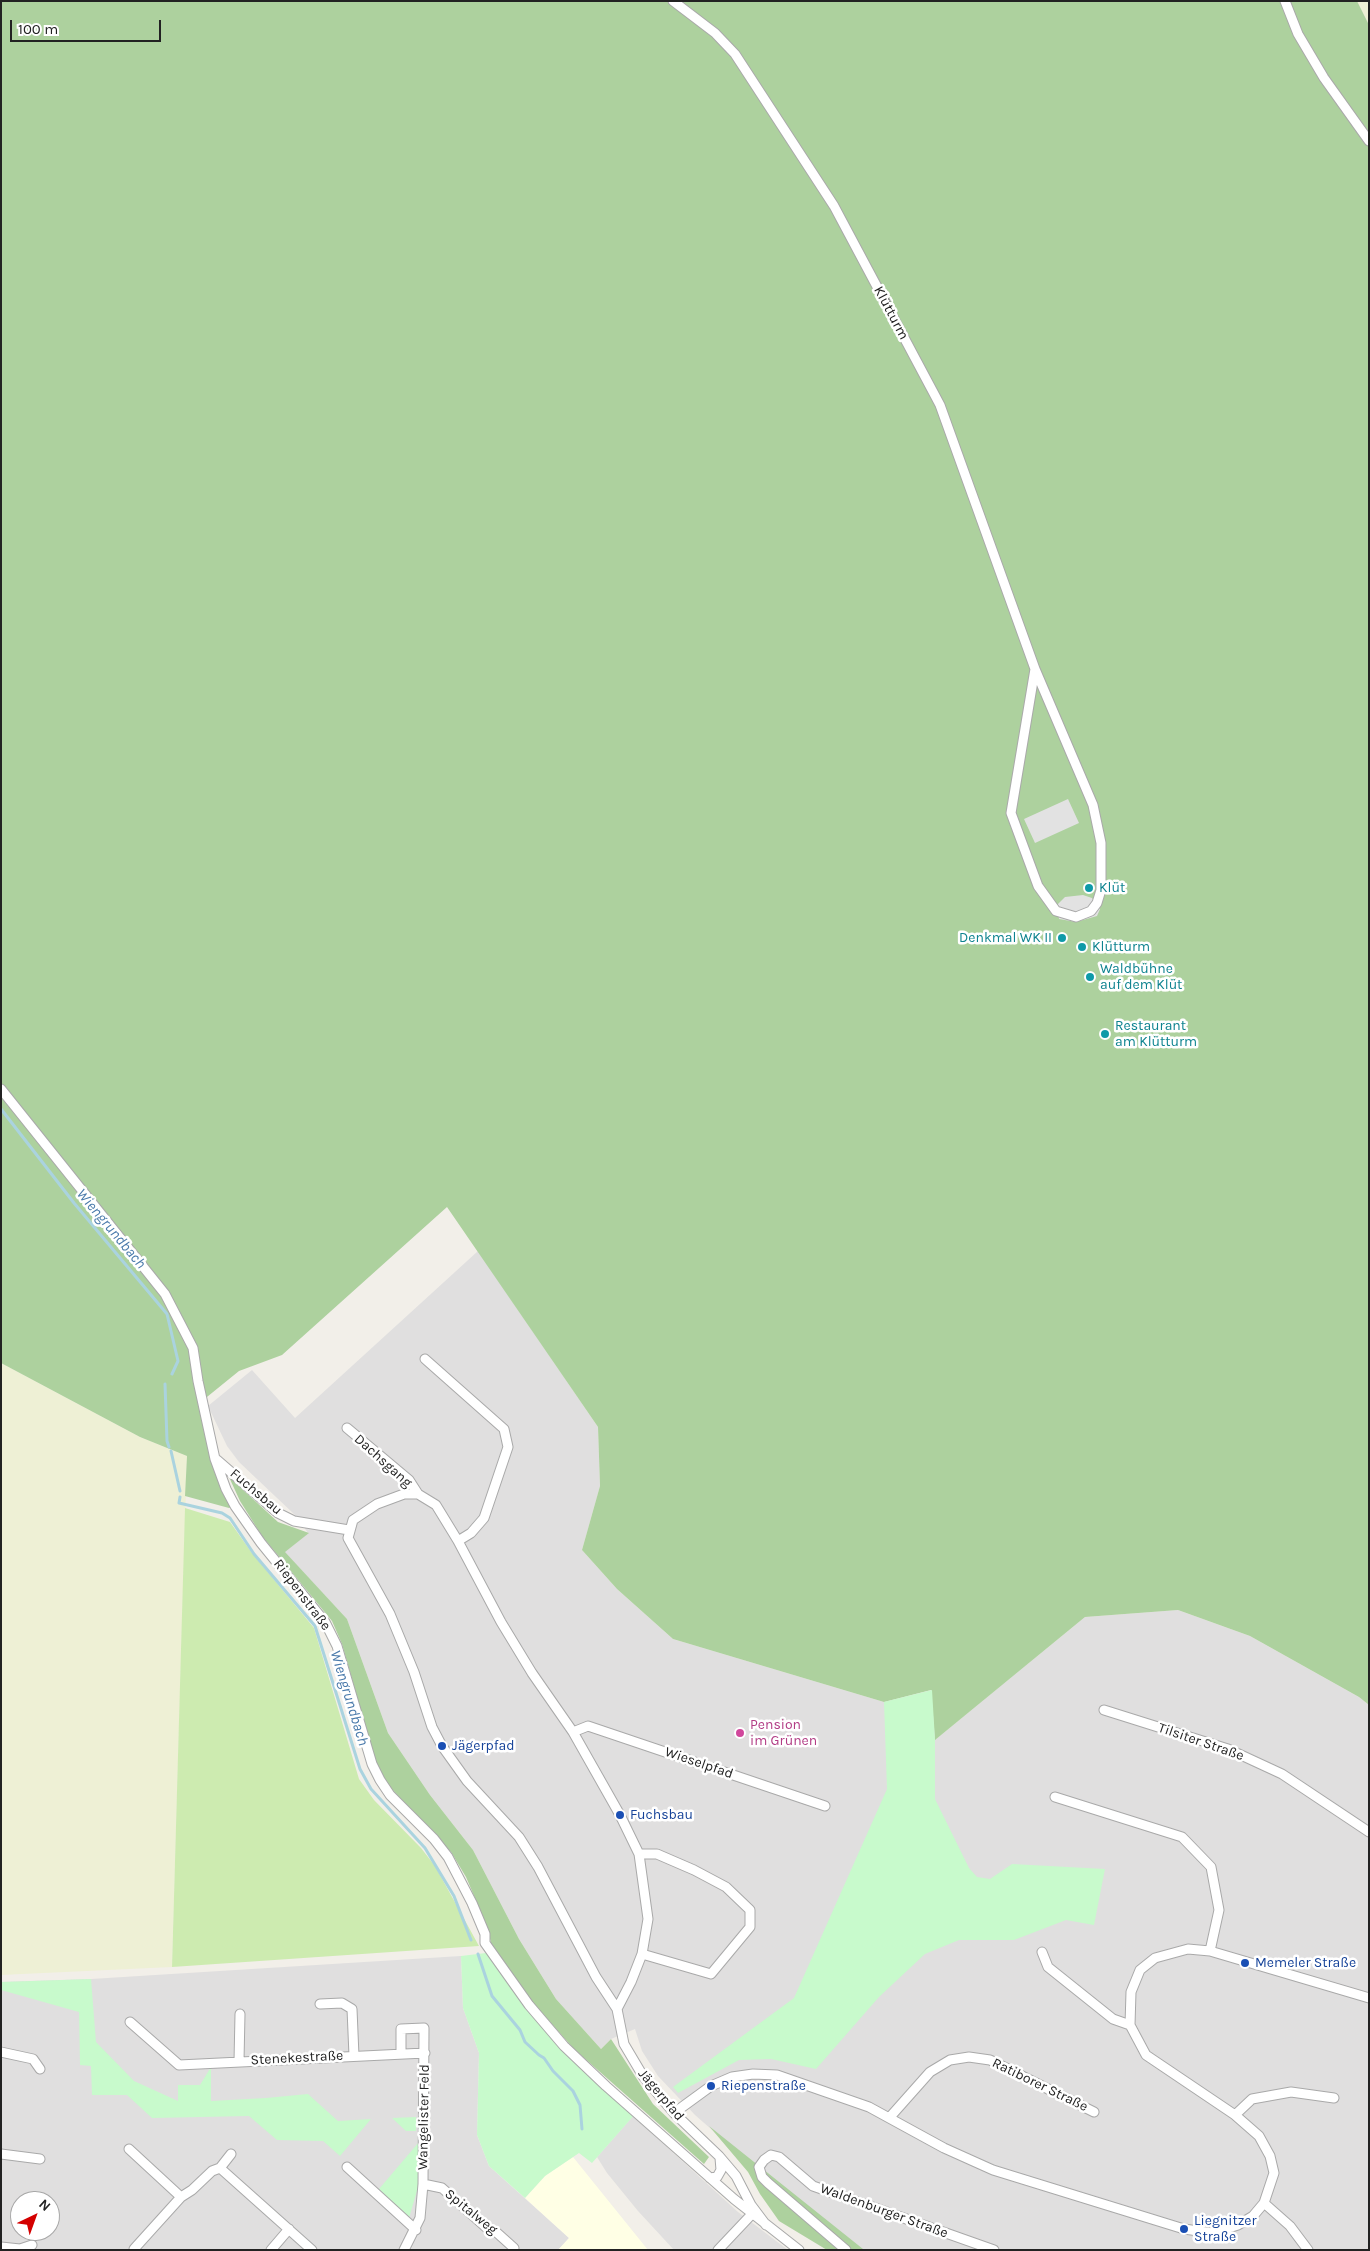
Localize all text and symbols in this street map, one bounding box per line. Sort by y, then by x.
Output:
scale bar [12,10,164,42]
text: 100 m [18,20,58,38]
street label: Klütturm [870,283,912,343]
place label: Klüt [1099,880,1125,896]
marker: Klüt [1083,882,1095,894]
place label: Denkmal WK II [959,930,1052,946]
marker: Denkmal WK II [1056,932,1068,944]
place label: Klütturm [1092,939,1150,955]
marker: Klütturm [1076,941,1088,953]
place label: Waldbühne auf dem Klüt [1100,961,1182,994]
marker: Waldbühne auf dem Klüt [1084,971,1096,983]
place label: Restaurant am Klütturm [1115,1018,1197,1050]
marker: Restaurant am Klütturm [1099,1028,1111,1040]
water label: Wiengrundbach [72,1185,150,1273]
street label: Dachsgang [351,1431,415,1491]
street label: Fuchsbau [226,1465,286,1519]
street label: Riepenstraße [270,1556,334,1634]
water label: Wiengrundbach [326,1648,372,1748]
place label: Pension im Grünen [750,1717,817,1750]
street label: Tilsiter Straße [1156,1719,1246,1765]
marker: Pension im Grünen [734,1727,746,1739]
place label: Jägerpfad [452,1738,514,1754]
marker: Jägerpfad [436,1740,448,1752]
street label: Wieselpfad [663,1743,735,1783]
place label: Fuchsbau [630,1807,693,1823]
marker: Fuchsbau [614,1809,626,1821]
place label: Memeler Straße [1255,1955,1356,1971]
marker: Memeler Straße [1239,1957,1251,1969]
street label: Stenekestraße [250,2047,344,2069]
street label: Ratiborer Straße [989,2055,1091,2115]
street label: Wangelister Feld [415,2064,433,2170]
street label: Jägerpfad [634,2066,688,2124]
place label: Riepenstraße [721,2078,806,2094]
marker: Riepenstraße [705,2080,717,2092]
street label: Waldenburger Straße [818,2180,950,2242]
street label: Spitalweg [441,2186,501,2238]
north arrow [10,2191,60,2241]
text: N [35,2196,54,2215]
place label: Liegnitzer Straße [1194,2213,1257,2246]
marker: Liegnitzer Straße [1178,2223,1190,2235]

